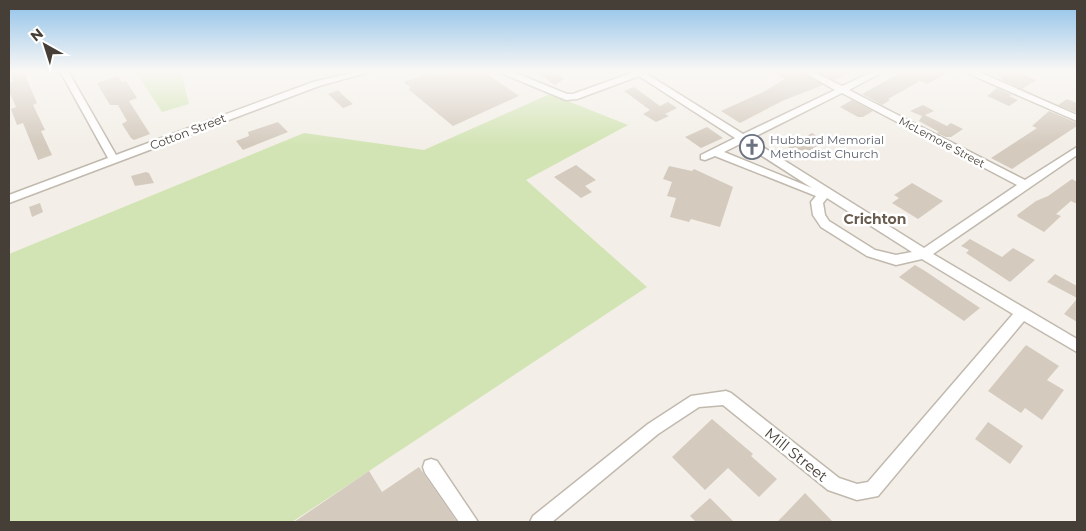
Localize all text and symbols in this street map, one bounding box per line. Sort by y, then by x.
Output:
north arrow [20,20,70,70]
text: N [27,24,47,45]
street label: Cotton Street [148,110,228,153]
street label: McLemore Street [897,113,988,171]
place label: Hubbard Memorial Methodist Church [770,132,884,161]
church icon: Hubbard Memorial Methodist Church [739,134,765,160]
district label: Crichton [844,210,906,228]
street label: Mill Street [761,423,832,486]

